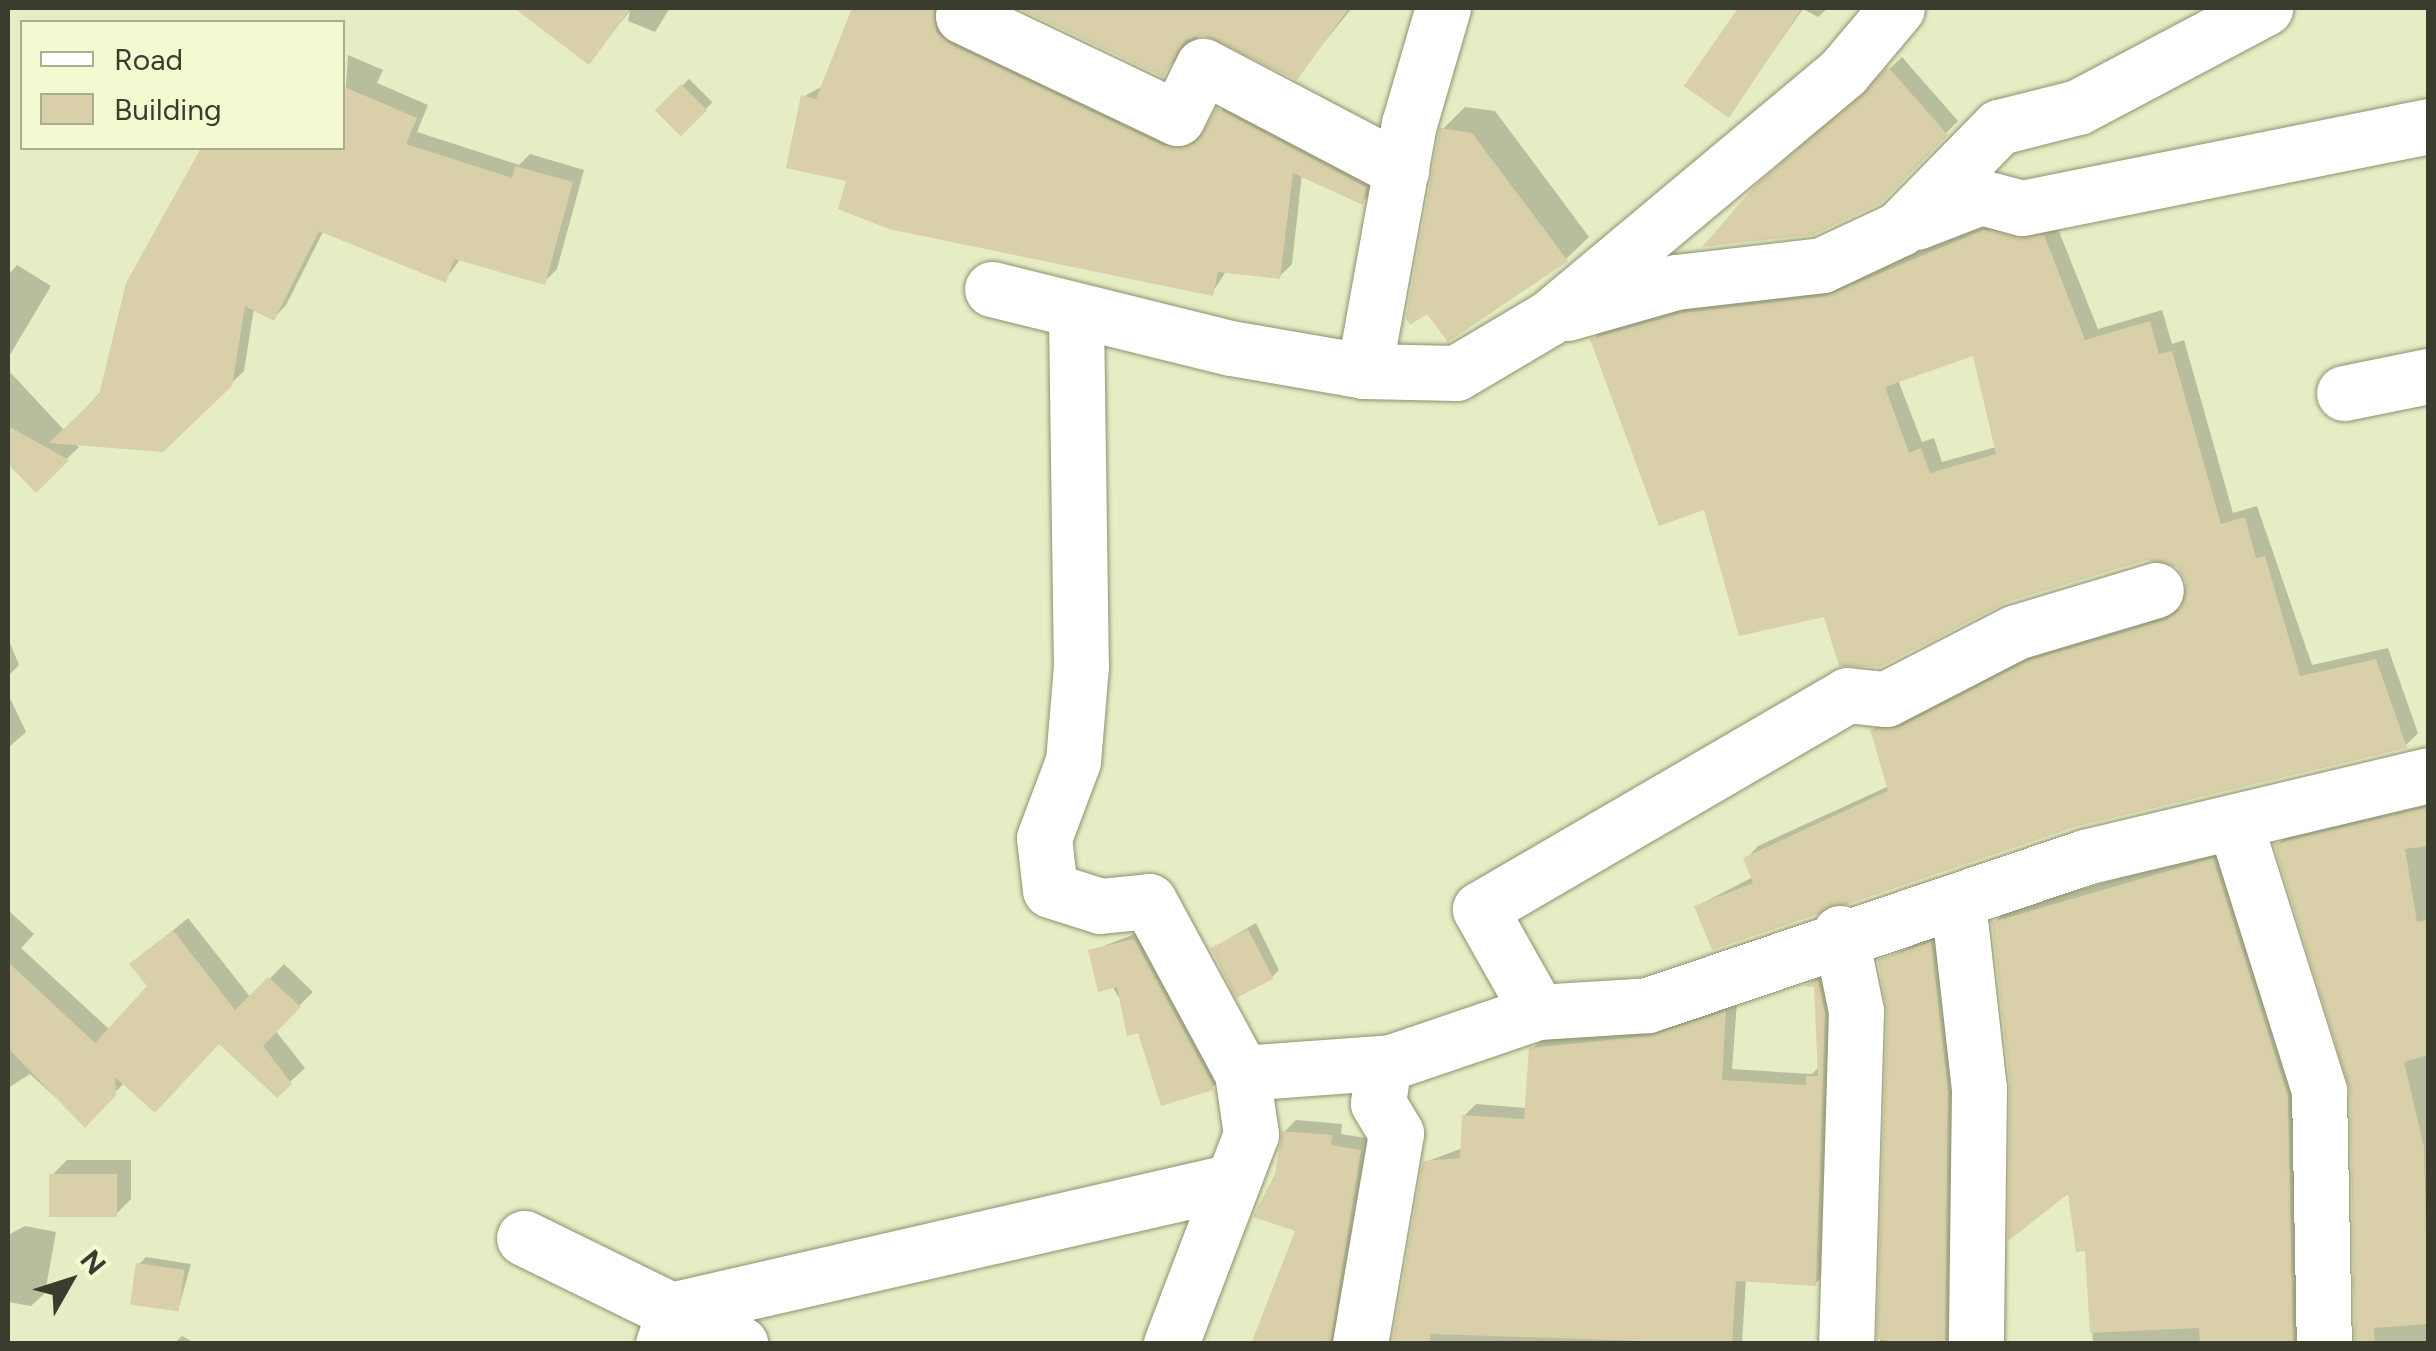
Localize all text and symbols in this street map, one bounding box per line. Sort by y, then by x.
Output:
legend [20,20,345,150]
text: Road [114,41,183,78]
text: Building [114,91,222,128]
north arrow [20,1231,120,1331]
text: N [73,1243,113,1281]

